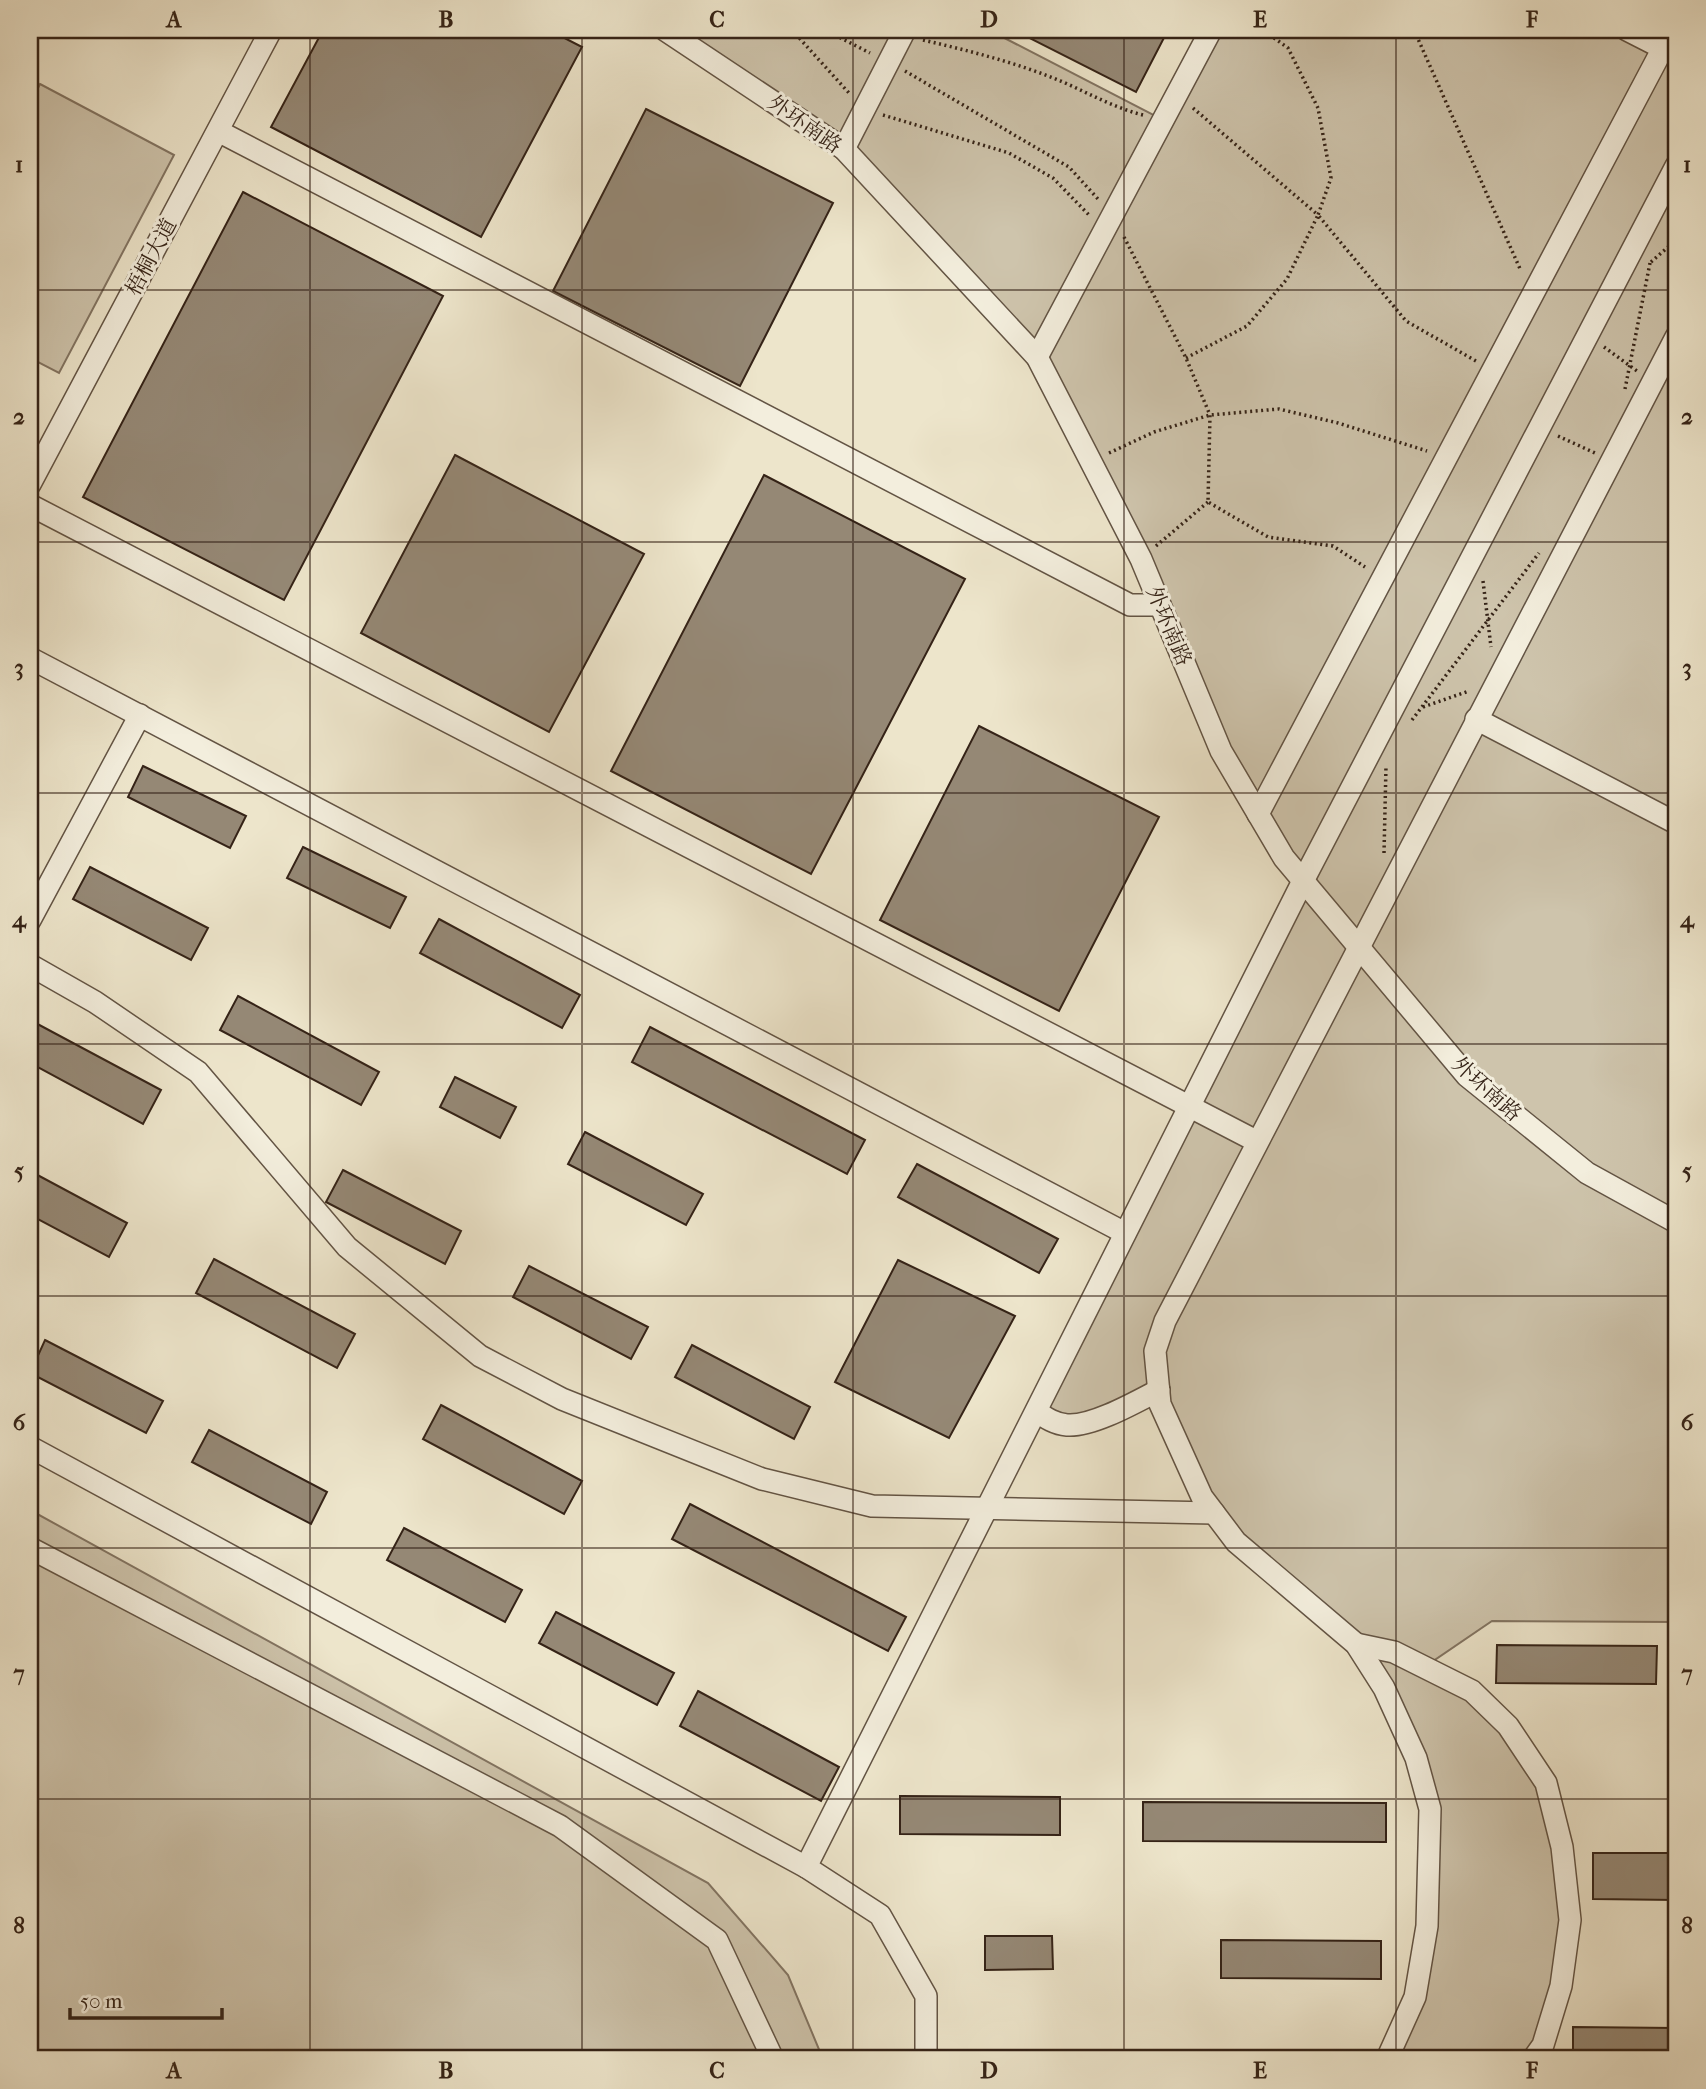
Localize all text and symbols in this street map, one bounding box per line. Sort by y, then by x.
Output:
text: A [165,6,183,33]
text: B [439,6,454,33]
text: C [709,6,725,33]
text: D [980,6,998,33]
text: E [1253,6,1267,33]
text: F [1525,6,1539,33]
street label: 外环南路 [764,90,846,158]
text: 1 [15,151,23,178]
text: 1 [1683,151,1691,178]
street label: 梧桐大道 [121,214,181,300]
text: 2 [13,403,25,430]
text: 2 [1681,403,1693,430]
street label: 外环南路 [1142,583,1196,669]
text: 3 [14,654,24,681]
text: 3 [1682,654,1692,681]
text: 4 [11,906,27,933]
text: 4 [1679,906,1695,933]
street label: 外环南路 [1448,1052,1526,1126]
text: 5 [14,1157,24,1184]
text: 5 [1682,1157,1692,1184]
text: 6 [13,1409,26,1436]
text: 6 [1681,1409,1694,1436]
text: 7 [12,1660,25,1687]
text: 7 [1680,1660,1693,1687]
text: 8 [13,1912,25,1939]
text: 8 [1681,1912,1693,1939]
scale bar [70,1977,222,2021]
text: 50 m [80,1989,123,2013]
text: A [165,2057,183,2084]
text: B [439,2057,454,2084]
text: C [709,2057,725,2084]
text: D [980,2057,998,2084]
text: E [1253,2057,1267,2084]
text: F [1525,2057,1539,2084]

